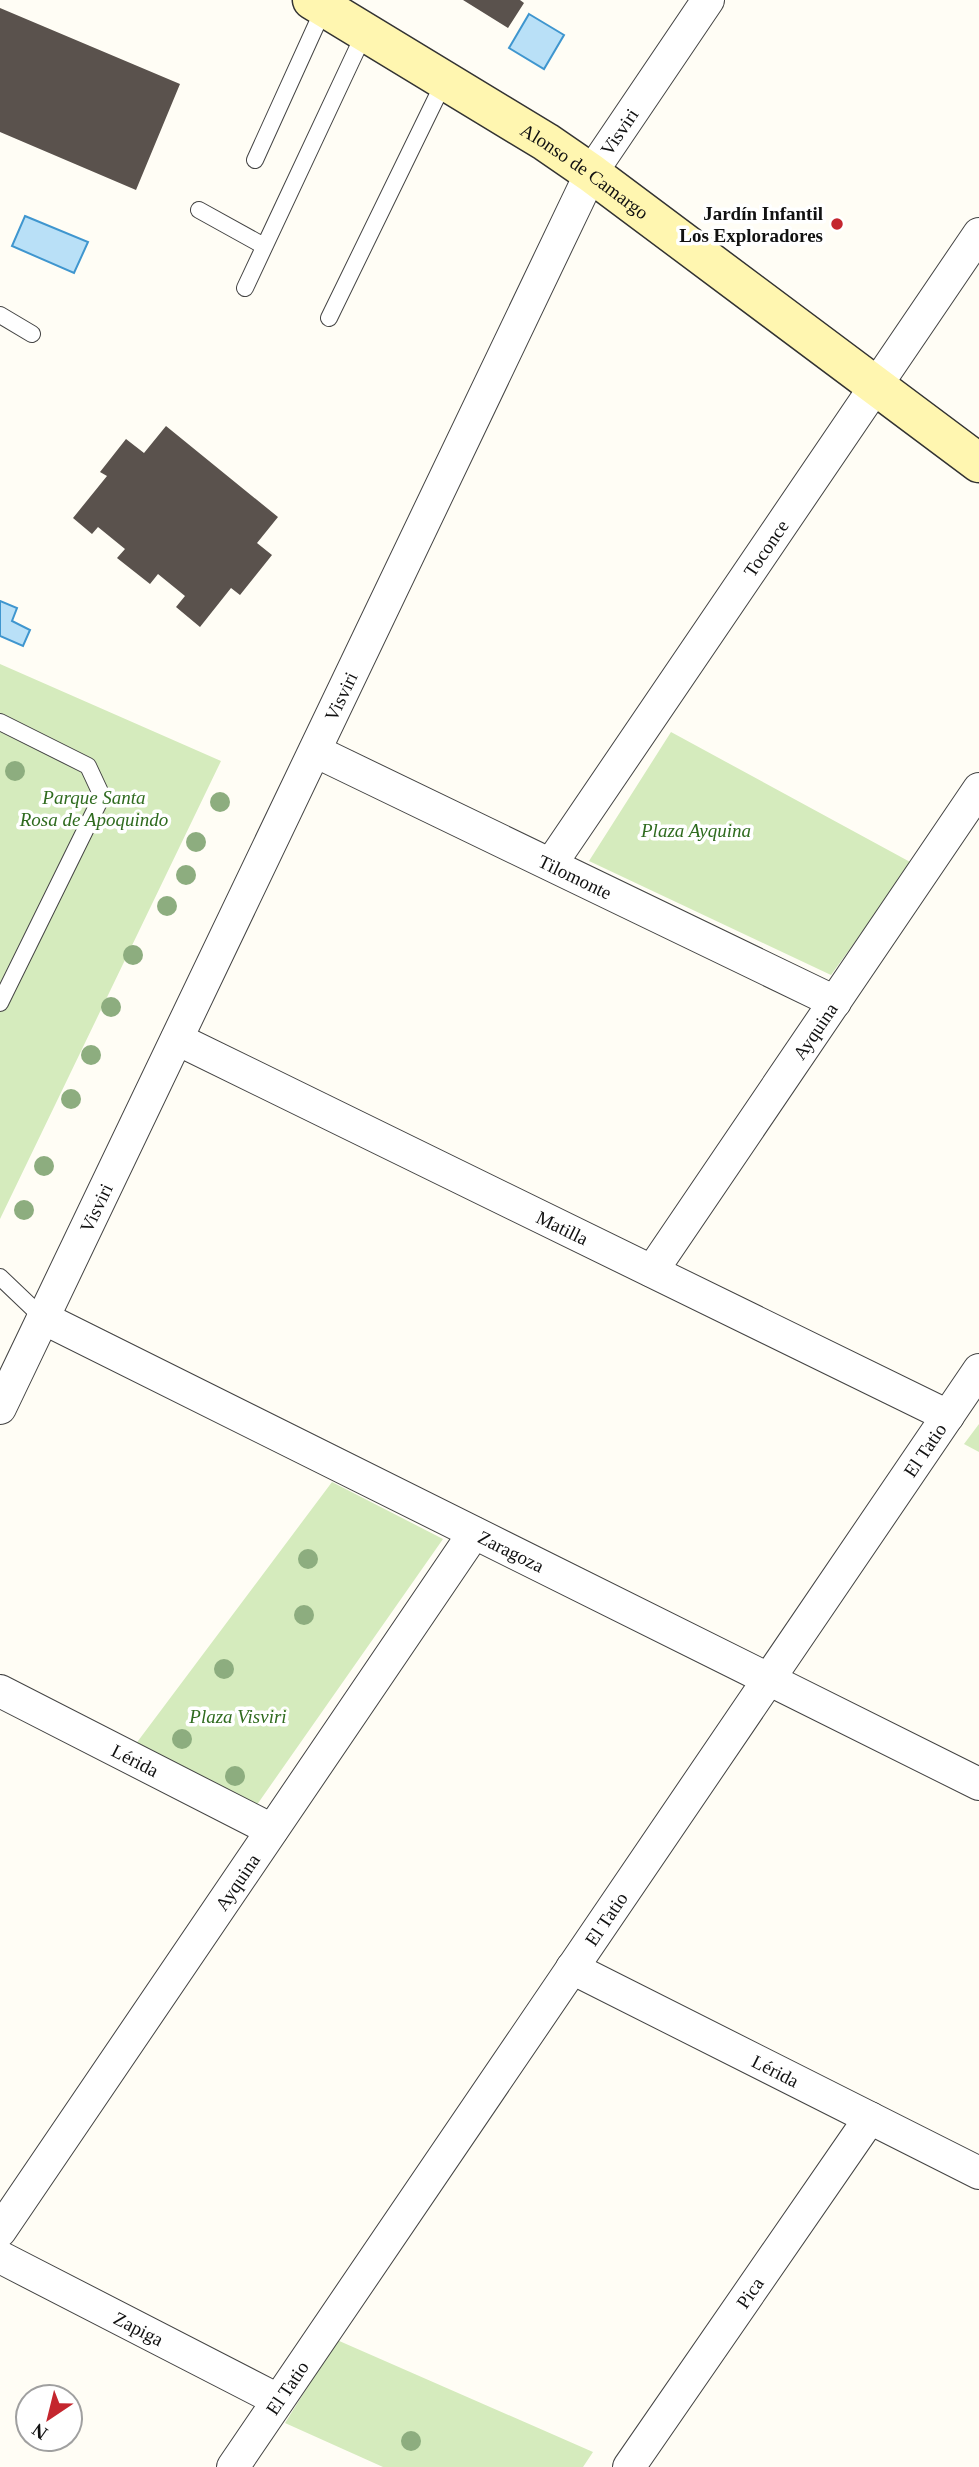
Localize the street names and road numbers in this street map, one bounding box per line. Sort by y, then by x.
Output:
street label: Visviri [596,104,642,159]
street label: Alonso de Camargo [517,119,653,223]
street label: Toconce [739,516,792,580]
street label: Visviri [320,668,361,724]
street label: Tilomonte [535,850,615,903]
street label: Ayquina [788,998,842,1063]
street label: Visviri [75,1180,116,1236]
street label: Matilla [533,1206,592,1249]
street label: El Tatio [899,1419,950,1481]
street label: Zaragoza [475,1526,548,1576]
street label: Lérida [108,1740,163,1781]
street label: Ayquina [210,1849,264,1914]
street label: El Tatio [580,1888,631,1950]
street label: Lérida [749,2050,803,2091]
street label: Pica [732,2273,768,2312]
street label: Zapiga [110,2307,167,2350]
street label: El Tatio [261,2357,313,2418]

